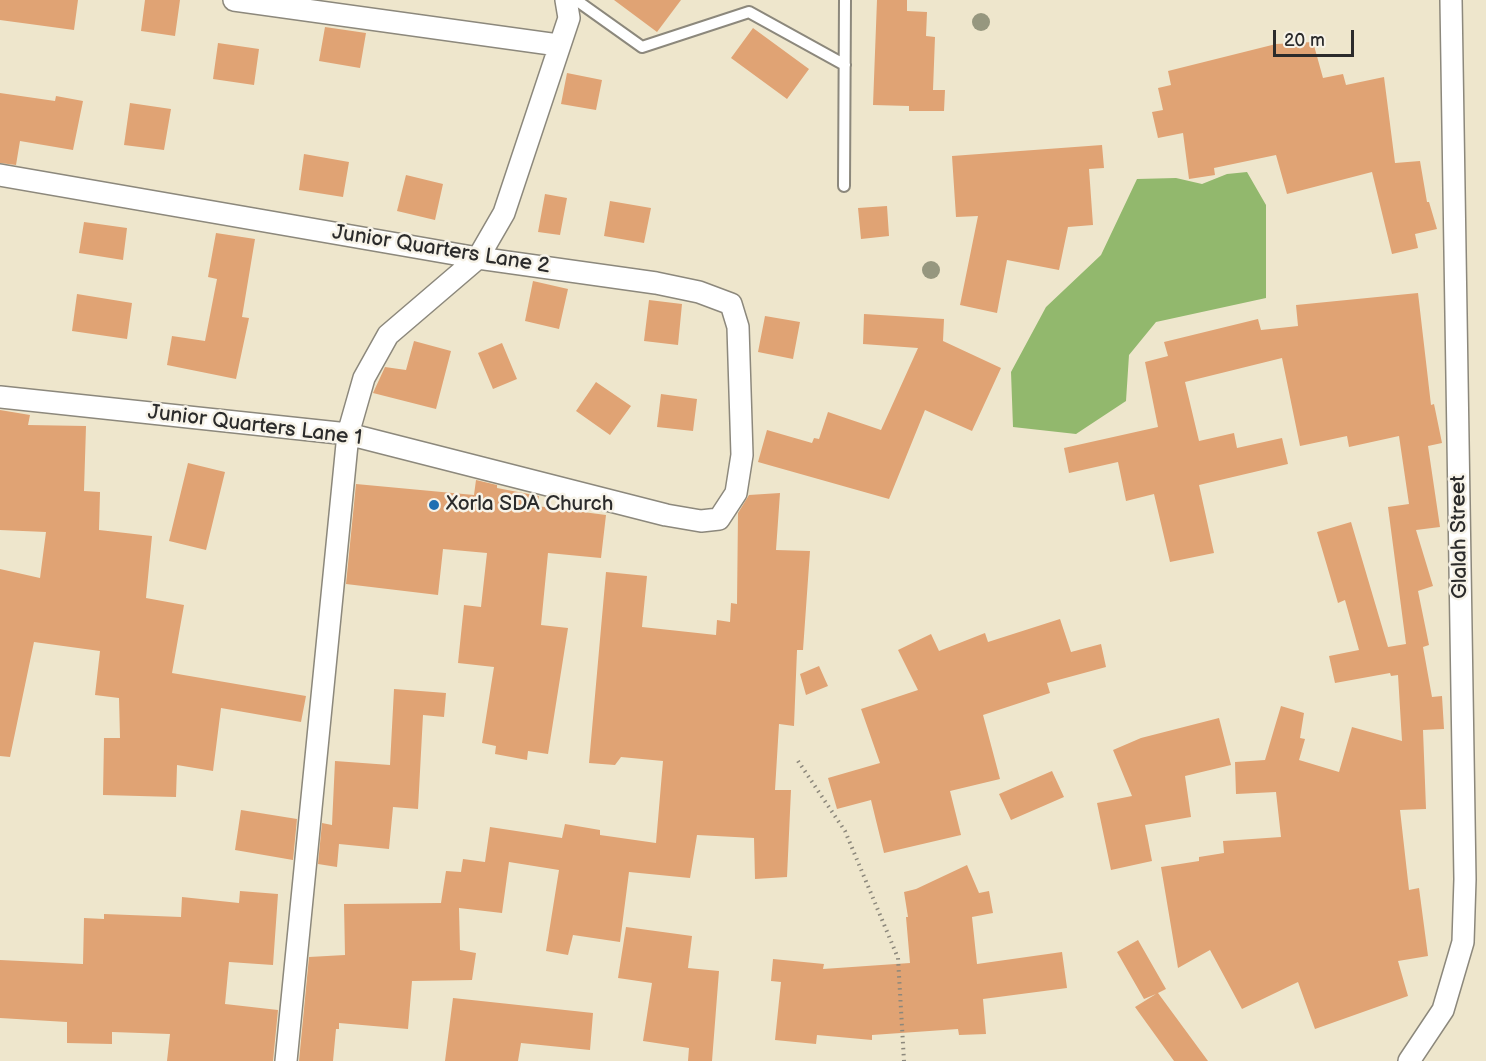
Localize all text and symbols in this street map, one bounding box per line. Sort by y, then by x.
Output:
scale bar [1276,18,1357,56]
text: 20 m [1284,30,1325,51]
street label: Junior Quarters Lane 2 [330,220,552,280]
street label: Junior Quarters Lane 1 [146,400,364,452]
street label: Glalah Street [1446,475,1474,599]
place label: Xorla SDA Church [446,492,613,518]
marker: Xorla SDA Church [427,498,441,512]

